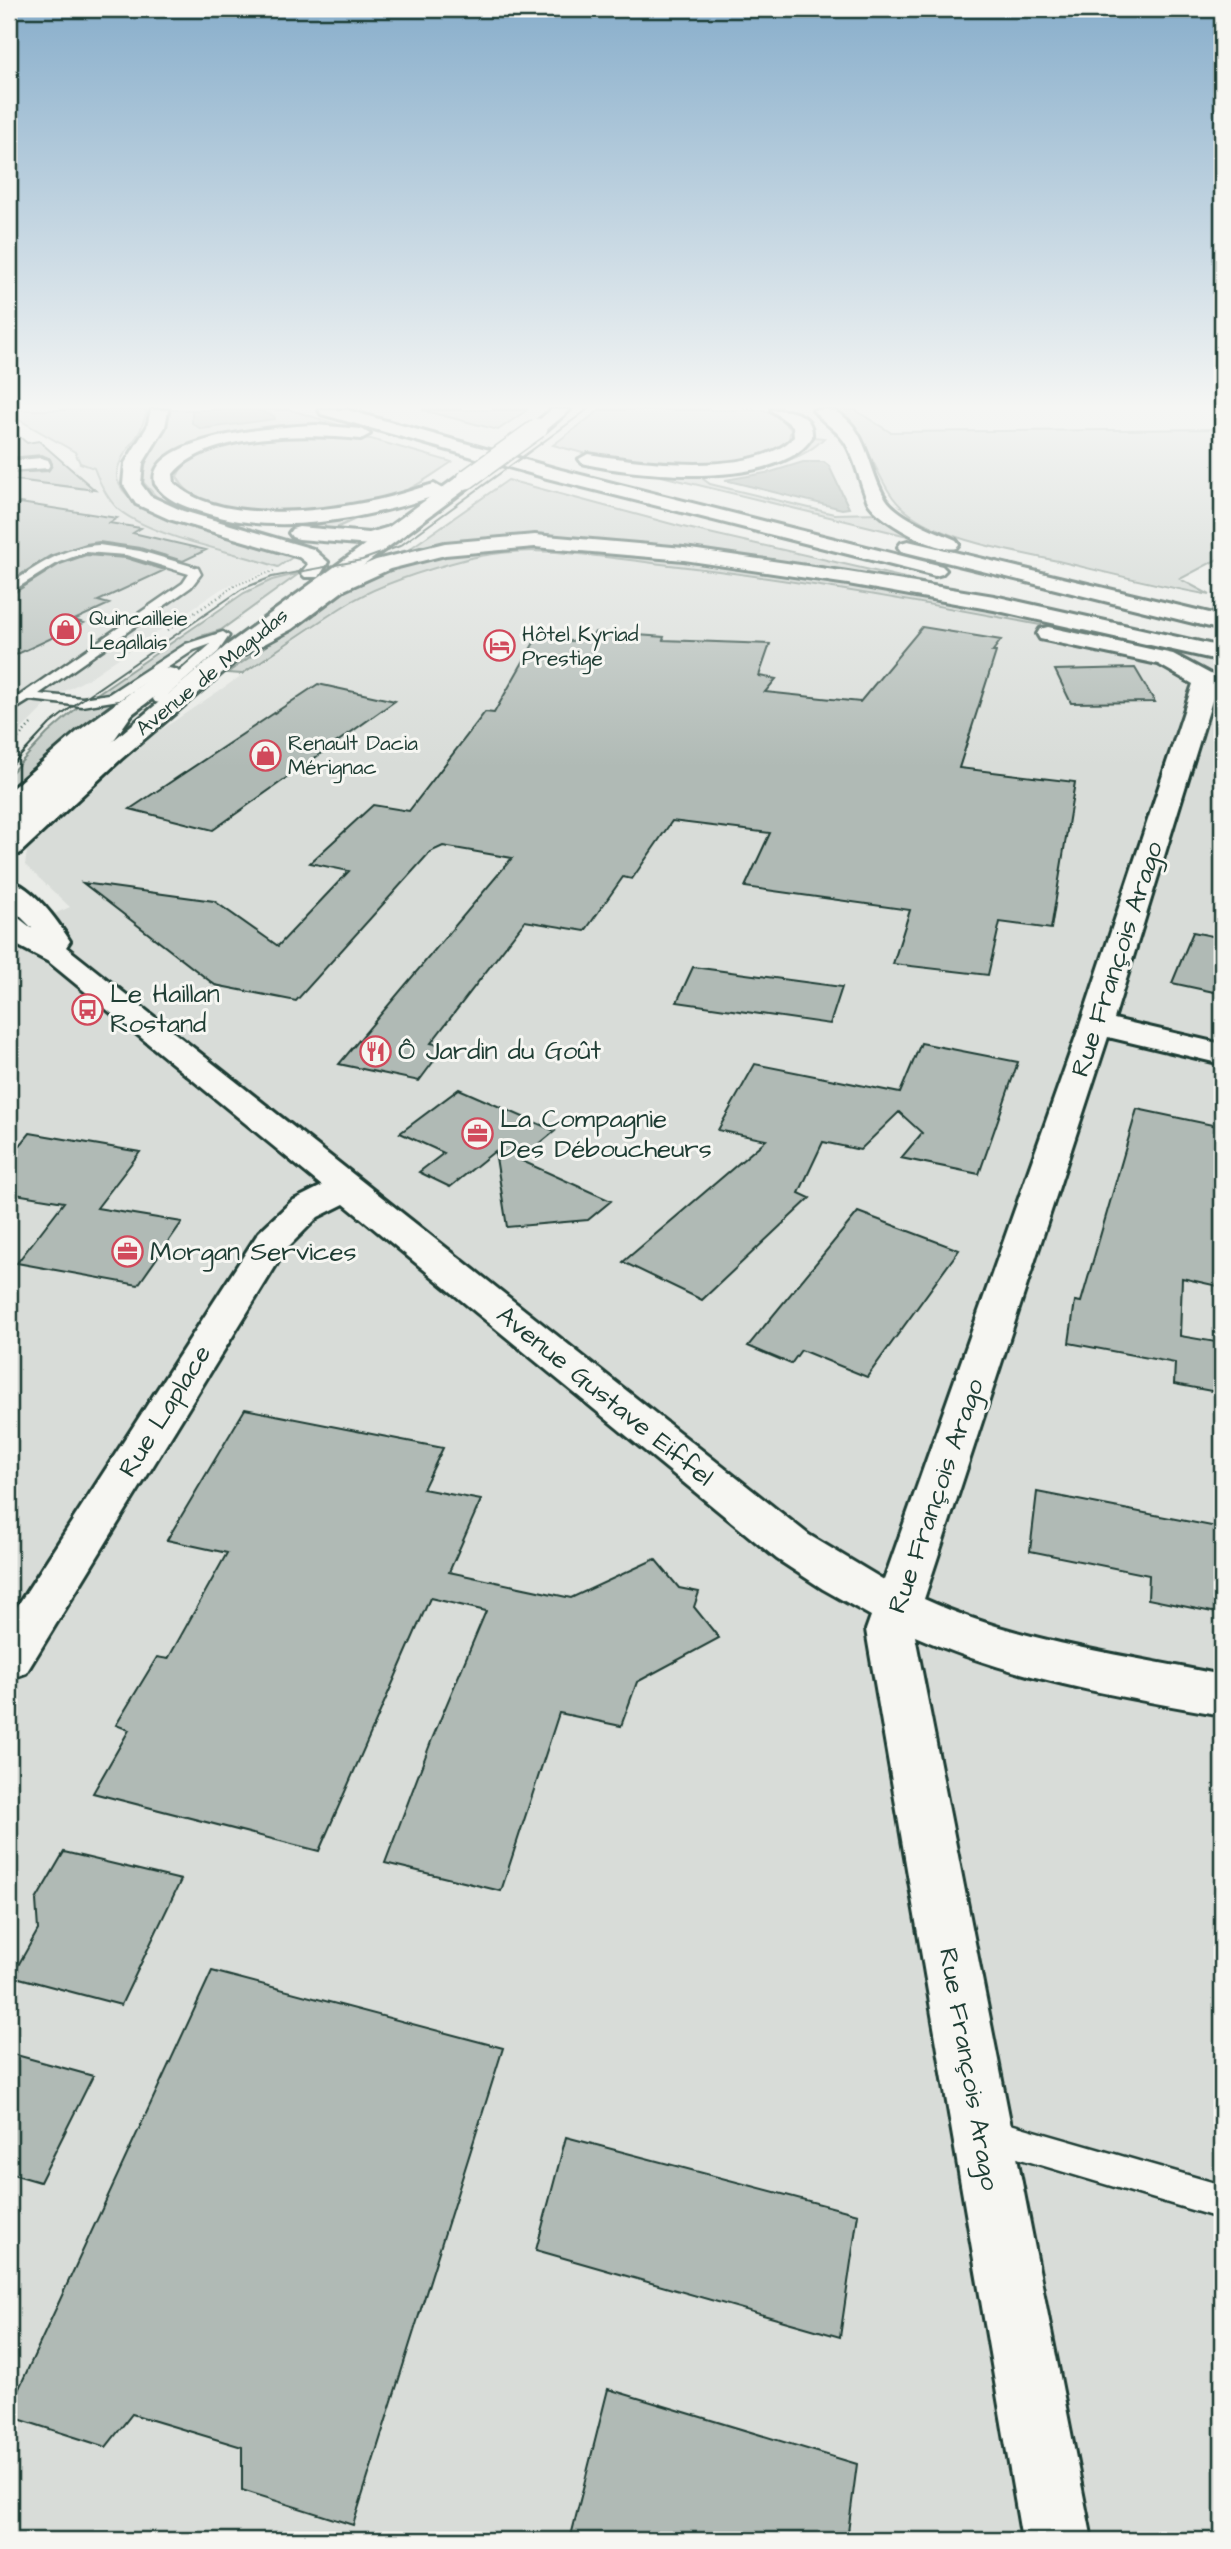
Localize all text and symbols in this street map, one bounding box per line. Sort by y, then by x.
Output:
street label: Avenue de Magudas [130,601,296,744]
place label: Quincailleie Legallais [89,604,188,659]
shop icon: Quincailleie Legallais [49,613,83,647]
place label: Hôtel Kyriad Prestige [522,620,639,675]
hotel icon: Hôtel Kyriad Prestige [482,629,516,663]
place label: Renault Dacia Mérignac [288,729,418,784]
shop icon: Renault Dacia Mérignac [248,738,282,772]
street label: Rue François Arago [1062,836,1174,1082]
place label: Le Haillan Rostand [110,976,220,1042]
bus stop icon: Le Haillan Rostand [70,992,104,1026]
place label: Ô Jardin du Goût [398,1033,602,1069]
restaurant icon: Ô Jardin du Goût [358,1034,392,1068]
place label: La Compagnie Des Déboucheurs [500,1101,712,1167]
office icon: La Compagnie Des Déboucheurs [460,1117,494,1151]
place label: Morgan Services [150,1234,357,1272]
office icon: Morgan Services [110,1235,144,1269]
street label: Avenue Gustave Eiffel [489,1297,721,1495]
street label: Rue Laplace [110,1338,220,1484]
street label: Rue François Arago [879,1374,995,1619]
street label: Rue François Arago [928,1945,1008,2194]

